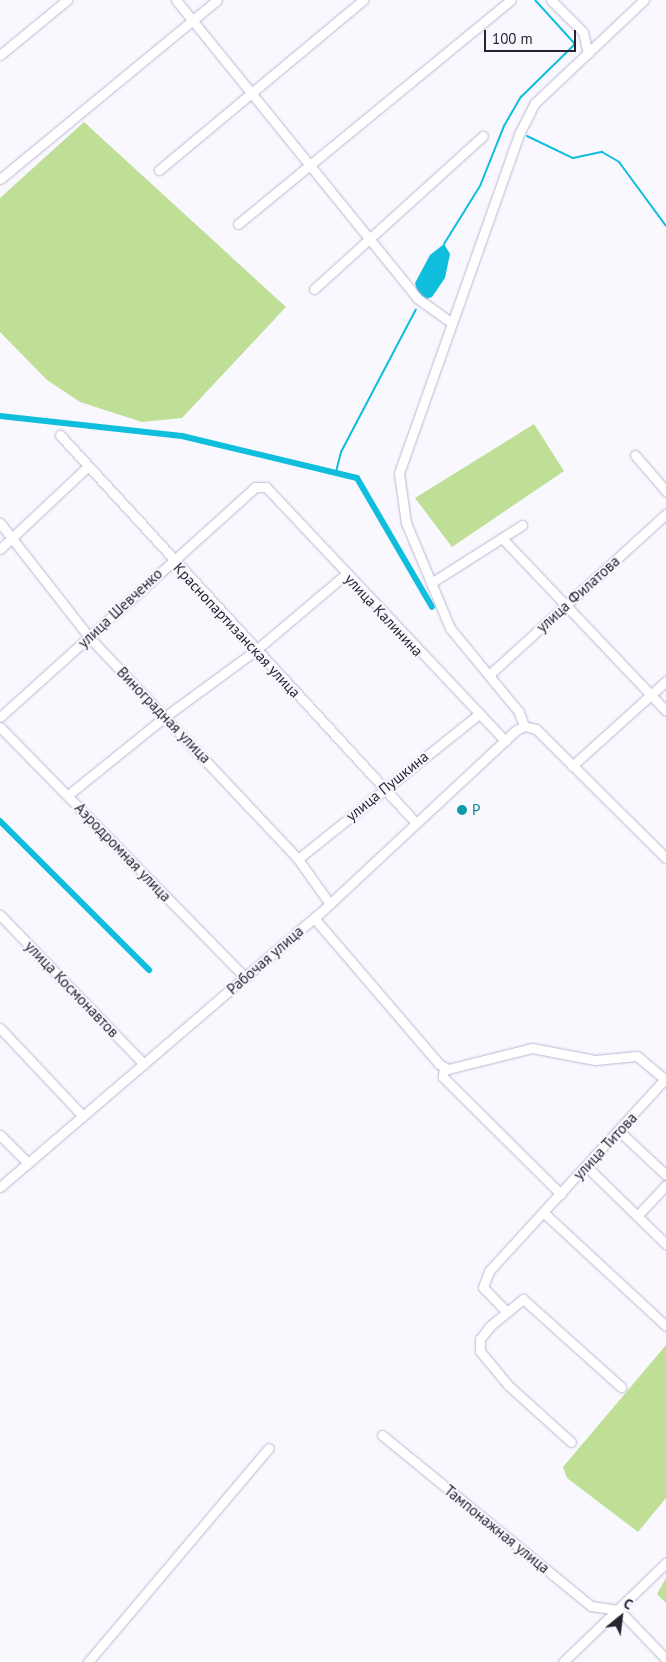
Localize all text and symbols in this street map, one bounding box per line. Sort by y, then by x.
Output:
scale bar [486,20,578,52]
text: 100 m [492,29,533,48]
street label: улица Филатова [533,552,623,636]
street label: Краснопартизанская улица [170,559,304,701]
street label: улица Шевченко [74,564,166,652]
street label: улица Калинина [341,570,427,660]
street label: Виноградная улица [113,663,215,767]
street label: улица Пушкина [342,747,432,825]
street label: Аэродромная улица [71,799,175,905]
place label: Р [472,801,480,819]
marker: Р [456,804,468,816]
street label: Рабочая улица [223,922,307,998]
street label: улица Космонавтов [21,937,123,1041]
street label: улица Титова [569,1109,641,1183]
street label: Тампонажная улица [441,1481,553,1577]
north arrow [596,1592,646,1642]
text: С [620,1594,636,1614]

